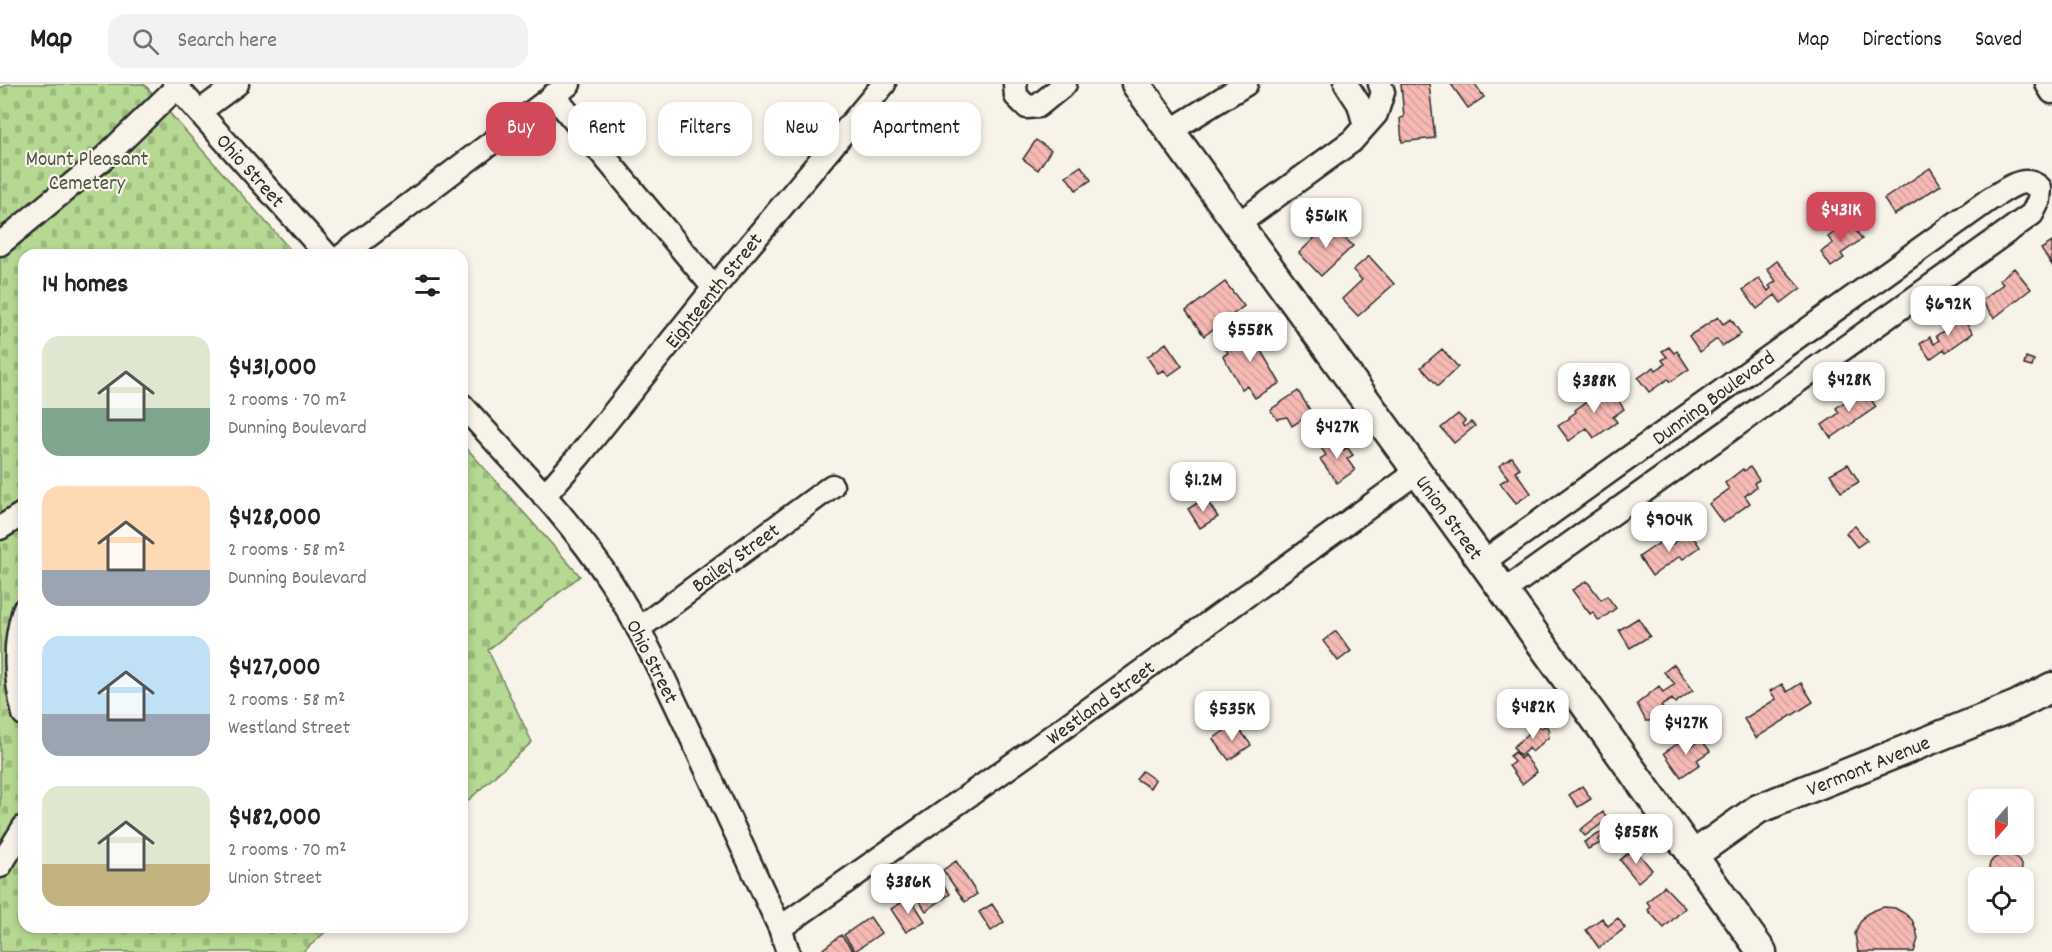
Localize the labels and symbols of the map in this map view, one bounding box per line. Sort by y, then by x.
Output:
street label: Ohio Street [207,128,290,216]
park label: Mount Pleasant Cemetery [26,146,149,200]
pin: $431K [1799,192,1883,243]
pin: $561K [1284,198,1368,249]
street label: Eighteenth Street [659,227,772,356]
pin: $692K [1906,286,1990,337]
pin: $558K [1208,312,1292,363]
street label: Dunning Boulevard [1647,344,1783,454]
pin: $428K [1807,362,1891,413]
pin: $388K [1552,363,1636,414]
pin: $427K [1295,409,1379,460]
pin: $1.2M [1161,462,1245,513]
street label: Union Street [1406,470,1489,568]
pin: $904K [1627,502,1711,553]
street label: Bailey Street [687,517,787,602]
street label: Ohio Street [616,615,684,710]
street label: Westland Street [1041,654,1163,754]
pin: $482K [1491,689,1575,740]
pin: $535K [1190,691,1274,742]
pin: $427K [1644,705,1728,756]
street label: Vermont Avenue [1803,729,1935,806]
north arrow [1968,789,2034,855]
pin: $858K [1594,814,1678,865]
pin: $386K [866,864,950,915]

